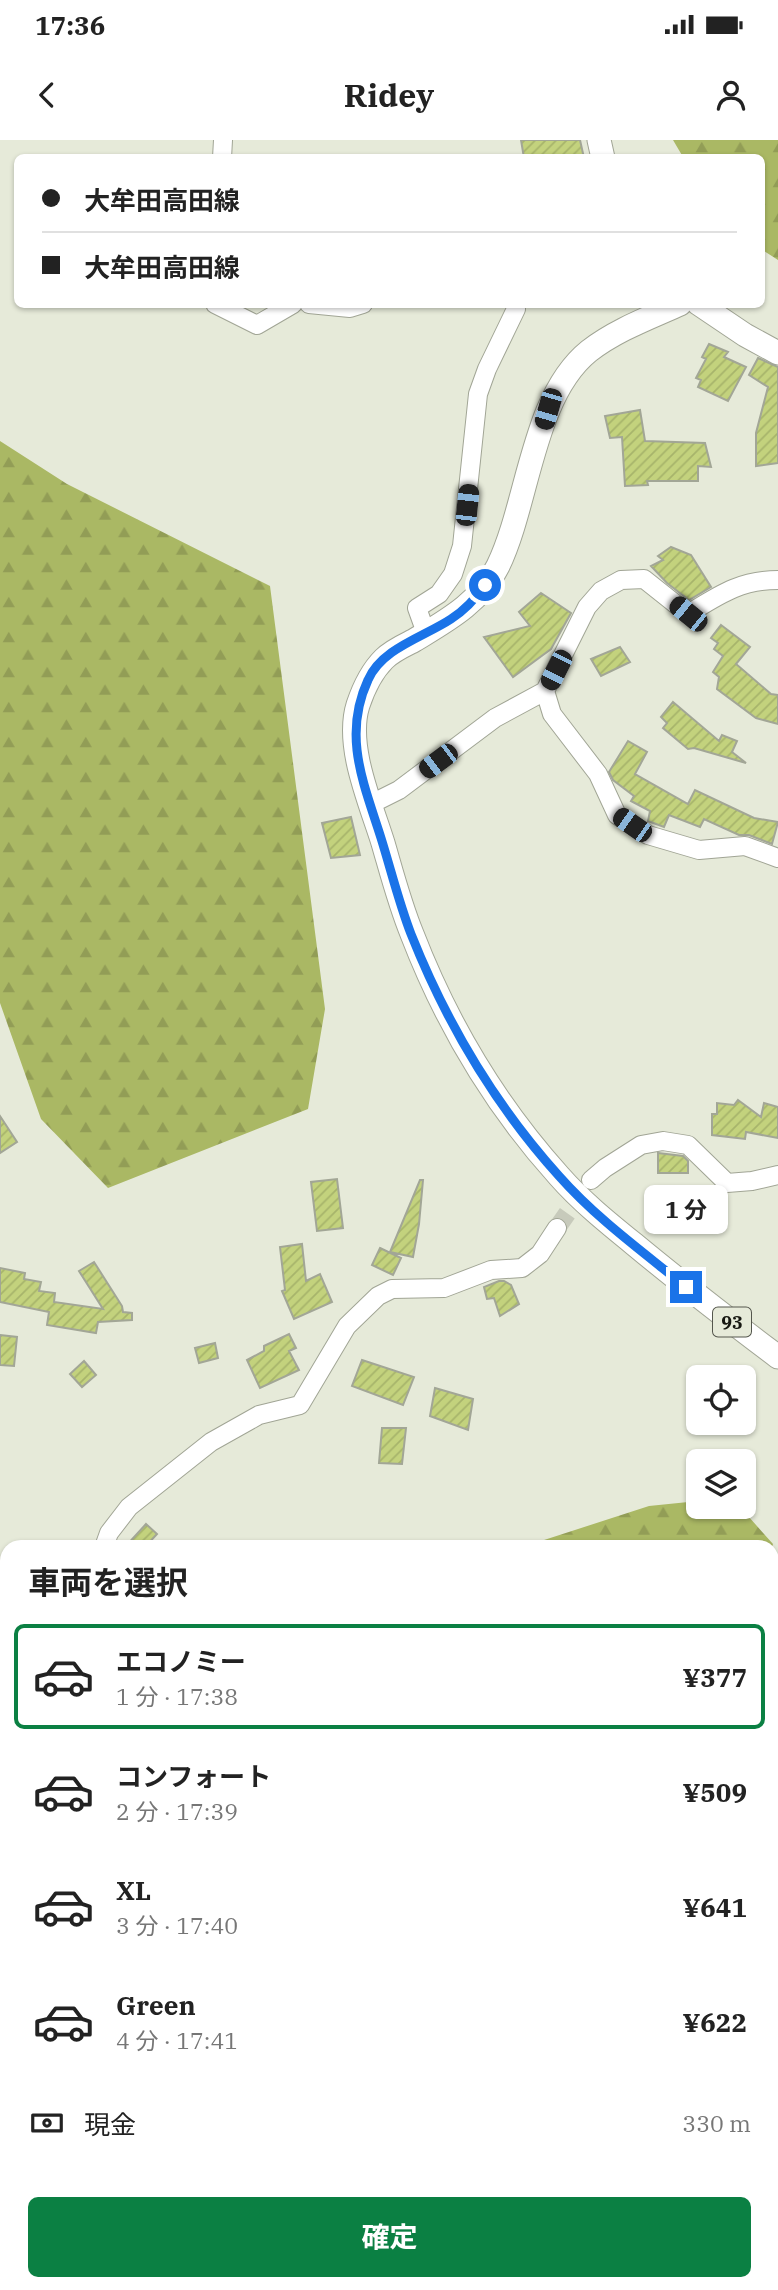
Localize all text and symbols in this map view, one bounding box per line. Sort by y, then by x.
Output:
text: 17:36 [35,8,105,42]
text: Ridey [344,74,434,116]
icon: back [28,76,66,114]
icon: person [712,76,750,114]
text: 大牟田高田線 [84,183,240,217]
text: 大牟田高田線 [84,250,240,284]
car [533,386,564,432]
car [455,483,480,527]
route start [469,569,501,601]
car [666,593,711,635]
car [538,647,575,693]
car [415,740,462,782]
car [609,804,656,846]
callout: 1 分 [644,1186,728,1234]
text: 1 分 [665,1194,707,1224]
route end [670,1271,702,1303]
road number: 93 [713,1308,751,1336]
map controls [686,1365,756,1519]
button: locate [686,1365,756,1435]
button: layers [686,1449,756,1519]
text: 車両を選択 [28,1561,188,1603]
text: エコノミー [116,1644,246,1678]
icon: car [32,1645,95,1708]
text: ¥377 [682,1660,747,1694]
text: 1 分 · 17:38 [116,1681,238,1711]
text: コンフォート [116,1759,271,1793]
icon: car [32,1760,95,1823]
text: ¥509 [682,1775,747,1809]
text: 2 分 · 17:39 [116,1796,238,1826]
text: XL [116,1873,151,1907]
icon: car [32,1875,95,1938]
text: ¥641 [682,1890,747,1924]
text: 3 分 · 17:40 [116,1910,238,1940]
text: Green [116,1988,196,2022]
icon: car [32,1990,95,2053]
text: ¥622 [682,2005,747,2039]
text: 4 分 · 17:41 [116,2025,238,2055]
icon: cash [28,2104,66,2142]
text: 現金 [84,2107,136,2141]
text: 330 m [682,2108,751,2138]
button: 確定 [28,2197,751,2277]

